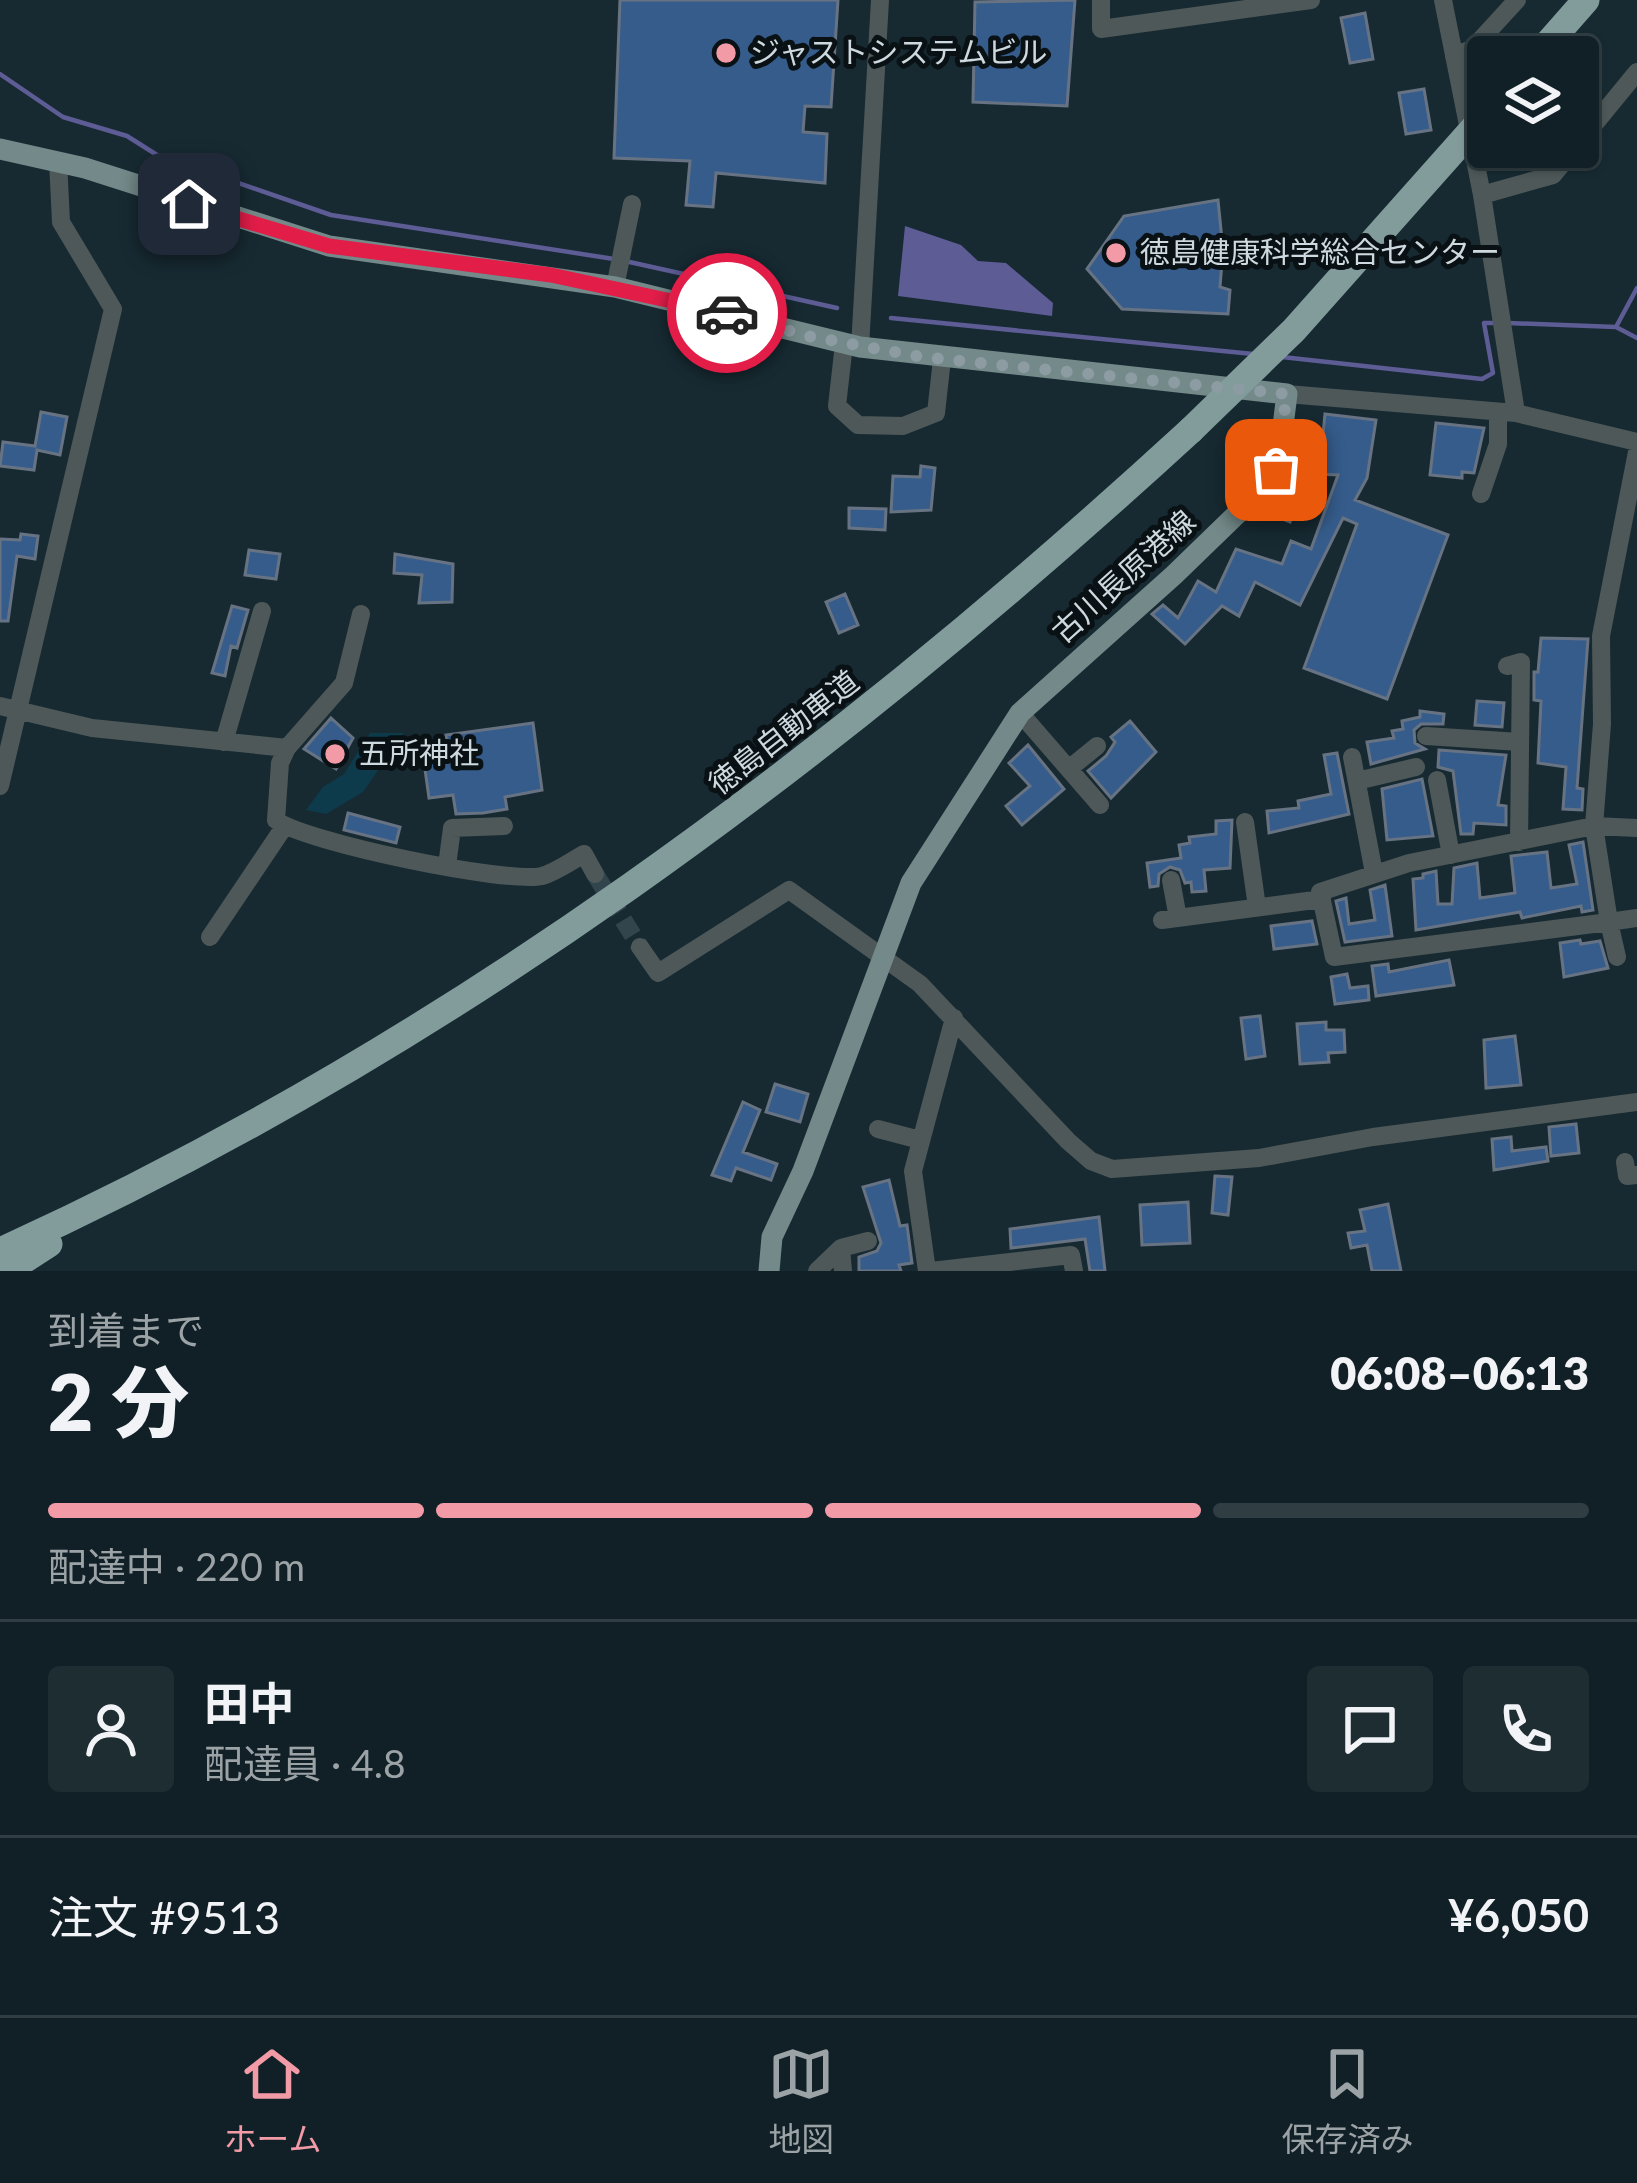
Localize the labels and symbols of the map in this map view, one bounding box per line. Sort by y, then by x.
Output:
place label: ジャストシステムビル [750,33,1048,69]
marker: ジャストシステムビル [713,40,739,66]
pin [138,153,240,255]
place label: 徳島健康科学総合センター [1140,233,1500,269]
marker: 徳島健康科学総合センター [1103,240,1129,266]
courier [667,253,787,373]
pin [1225,419,1327,521]
street label: 古川長原港線 [1044,502,1202,649]
street label: 徳島自動車道 [701,662,865,801]
place label: 五所神社 [359,734,479,770]
marker: 五所神社 [322,741,348,767]

